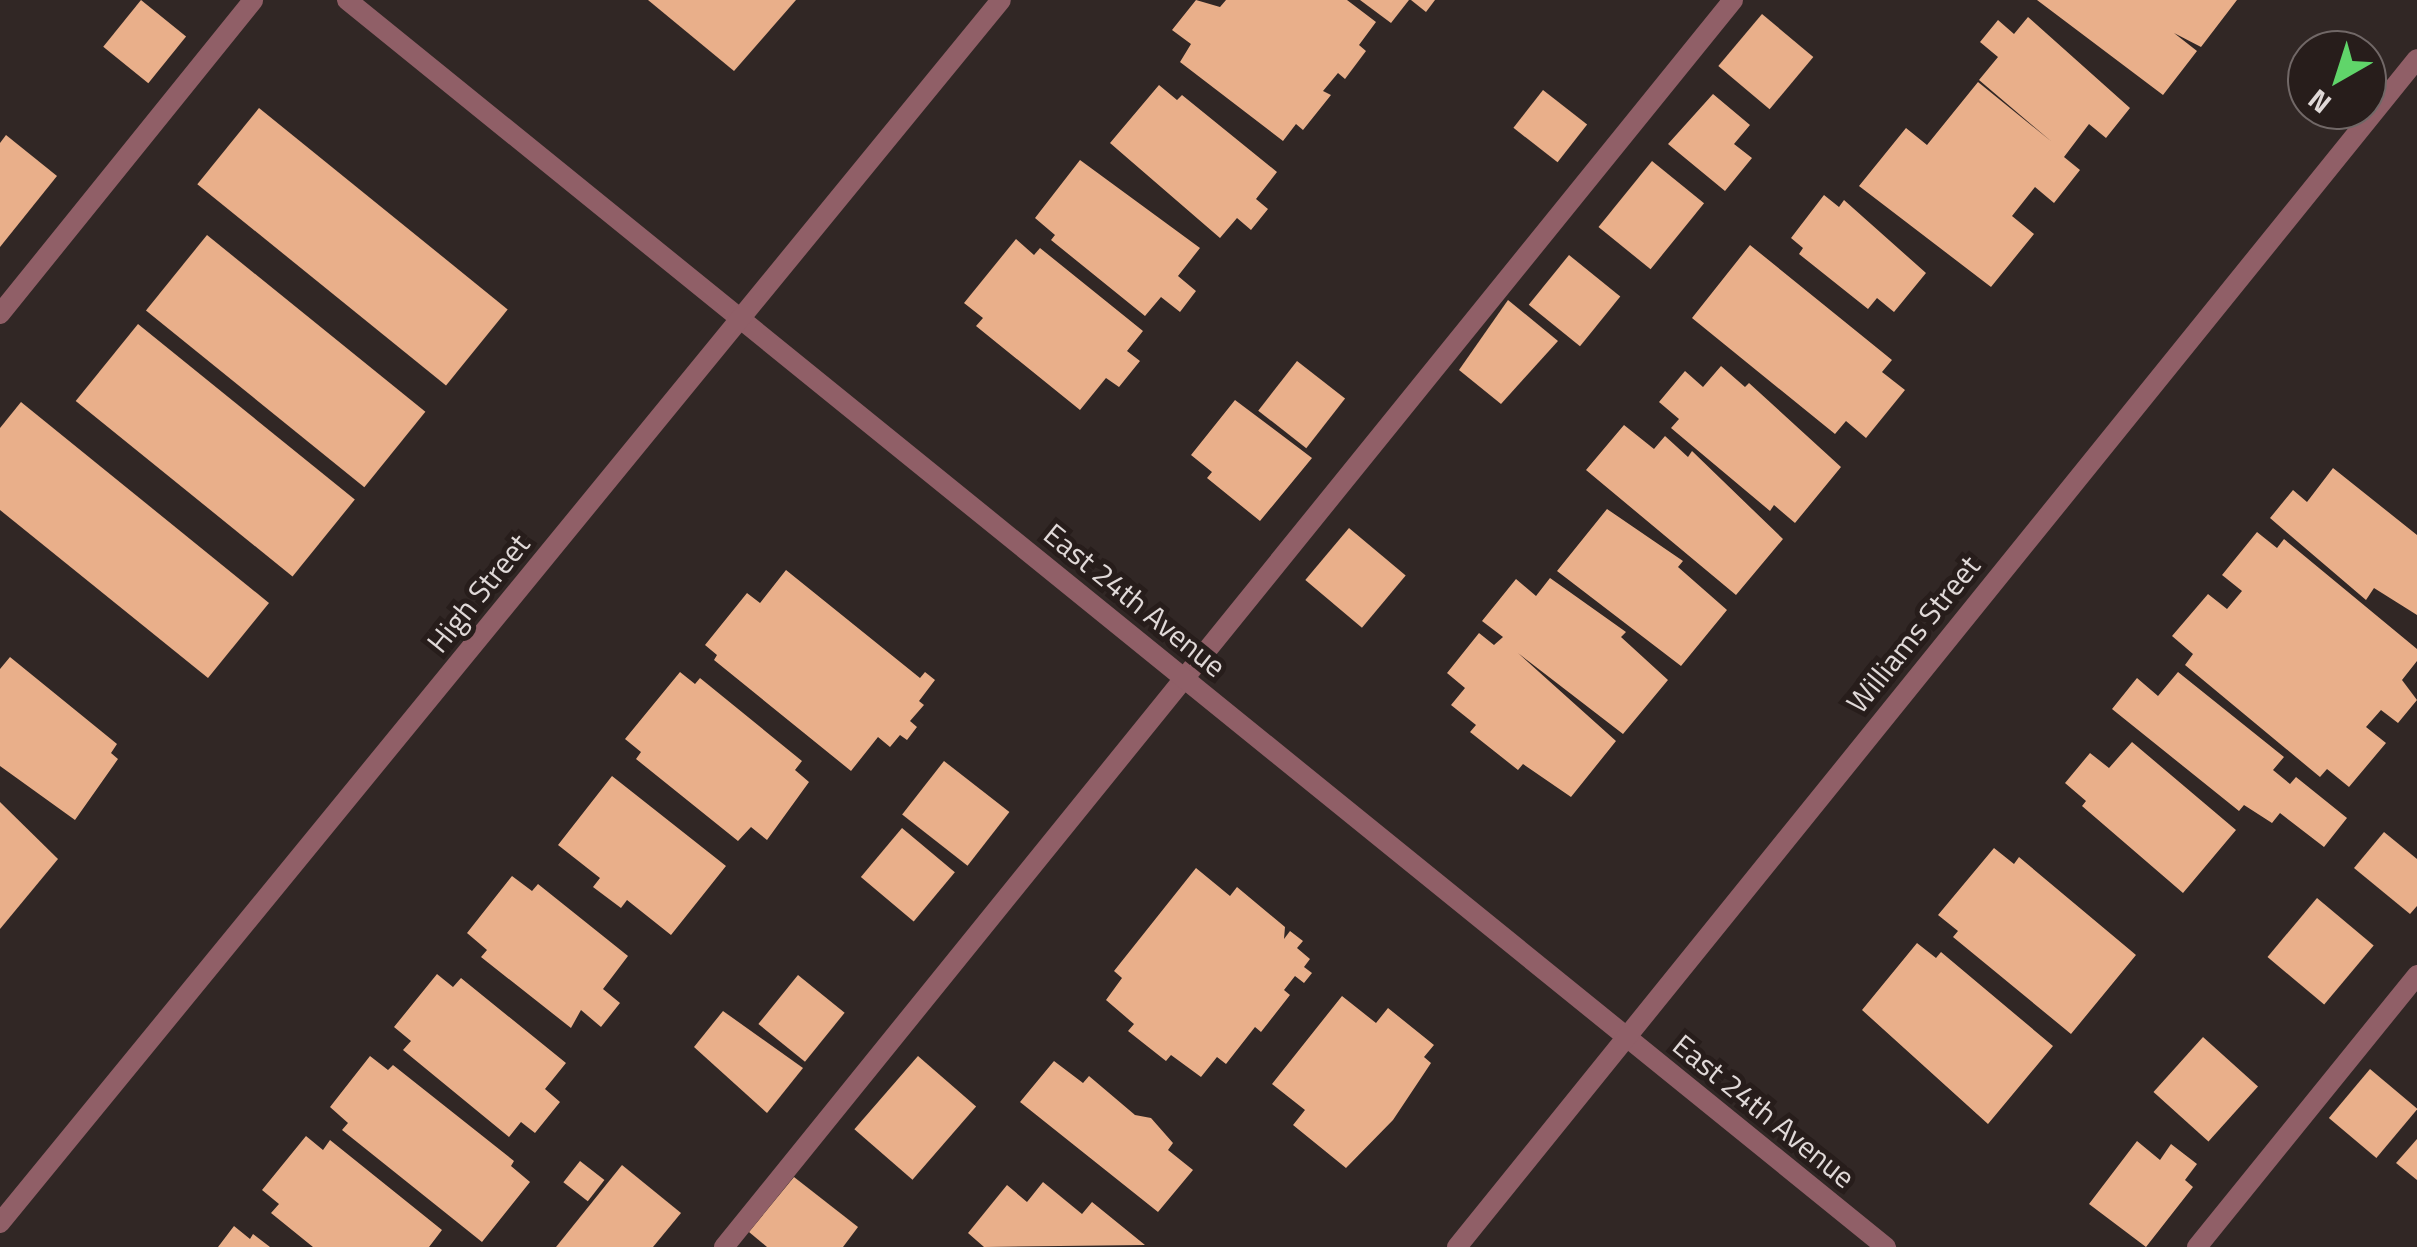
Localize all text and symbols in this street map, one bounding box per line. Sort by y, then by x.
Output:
north arrow [2287,30,2387,130]
text: N [2298,79,2340,125]
street label: East 24th Avenue [1037,516,1233,684]
street label: High Street [419,526,537,660]
street label: Williams Street [1839,548,1987,720]
street label: East 24th Avenue [1666,1027,1862,1195]

